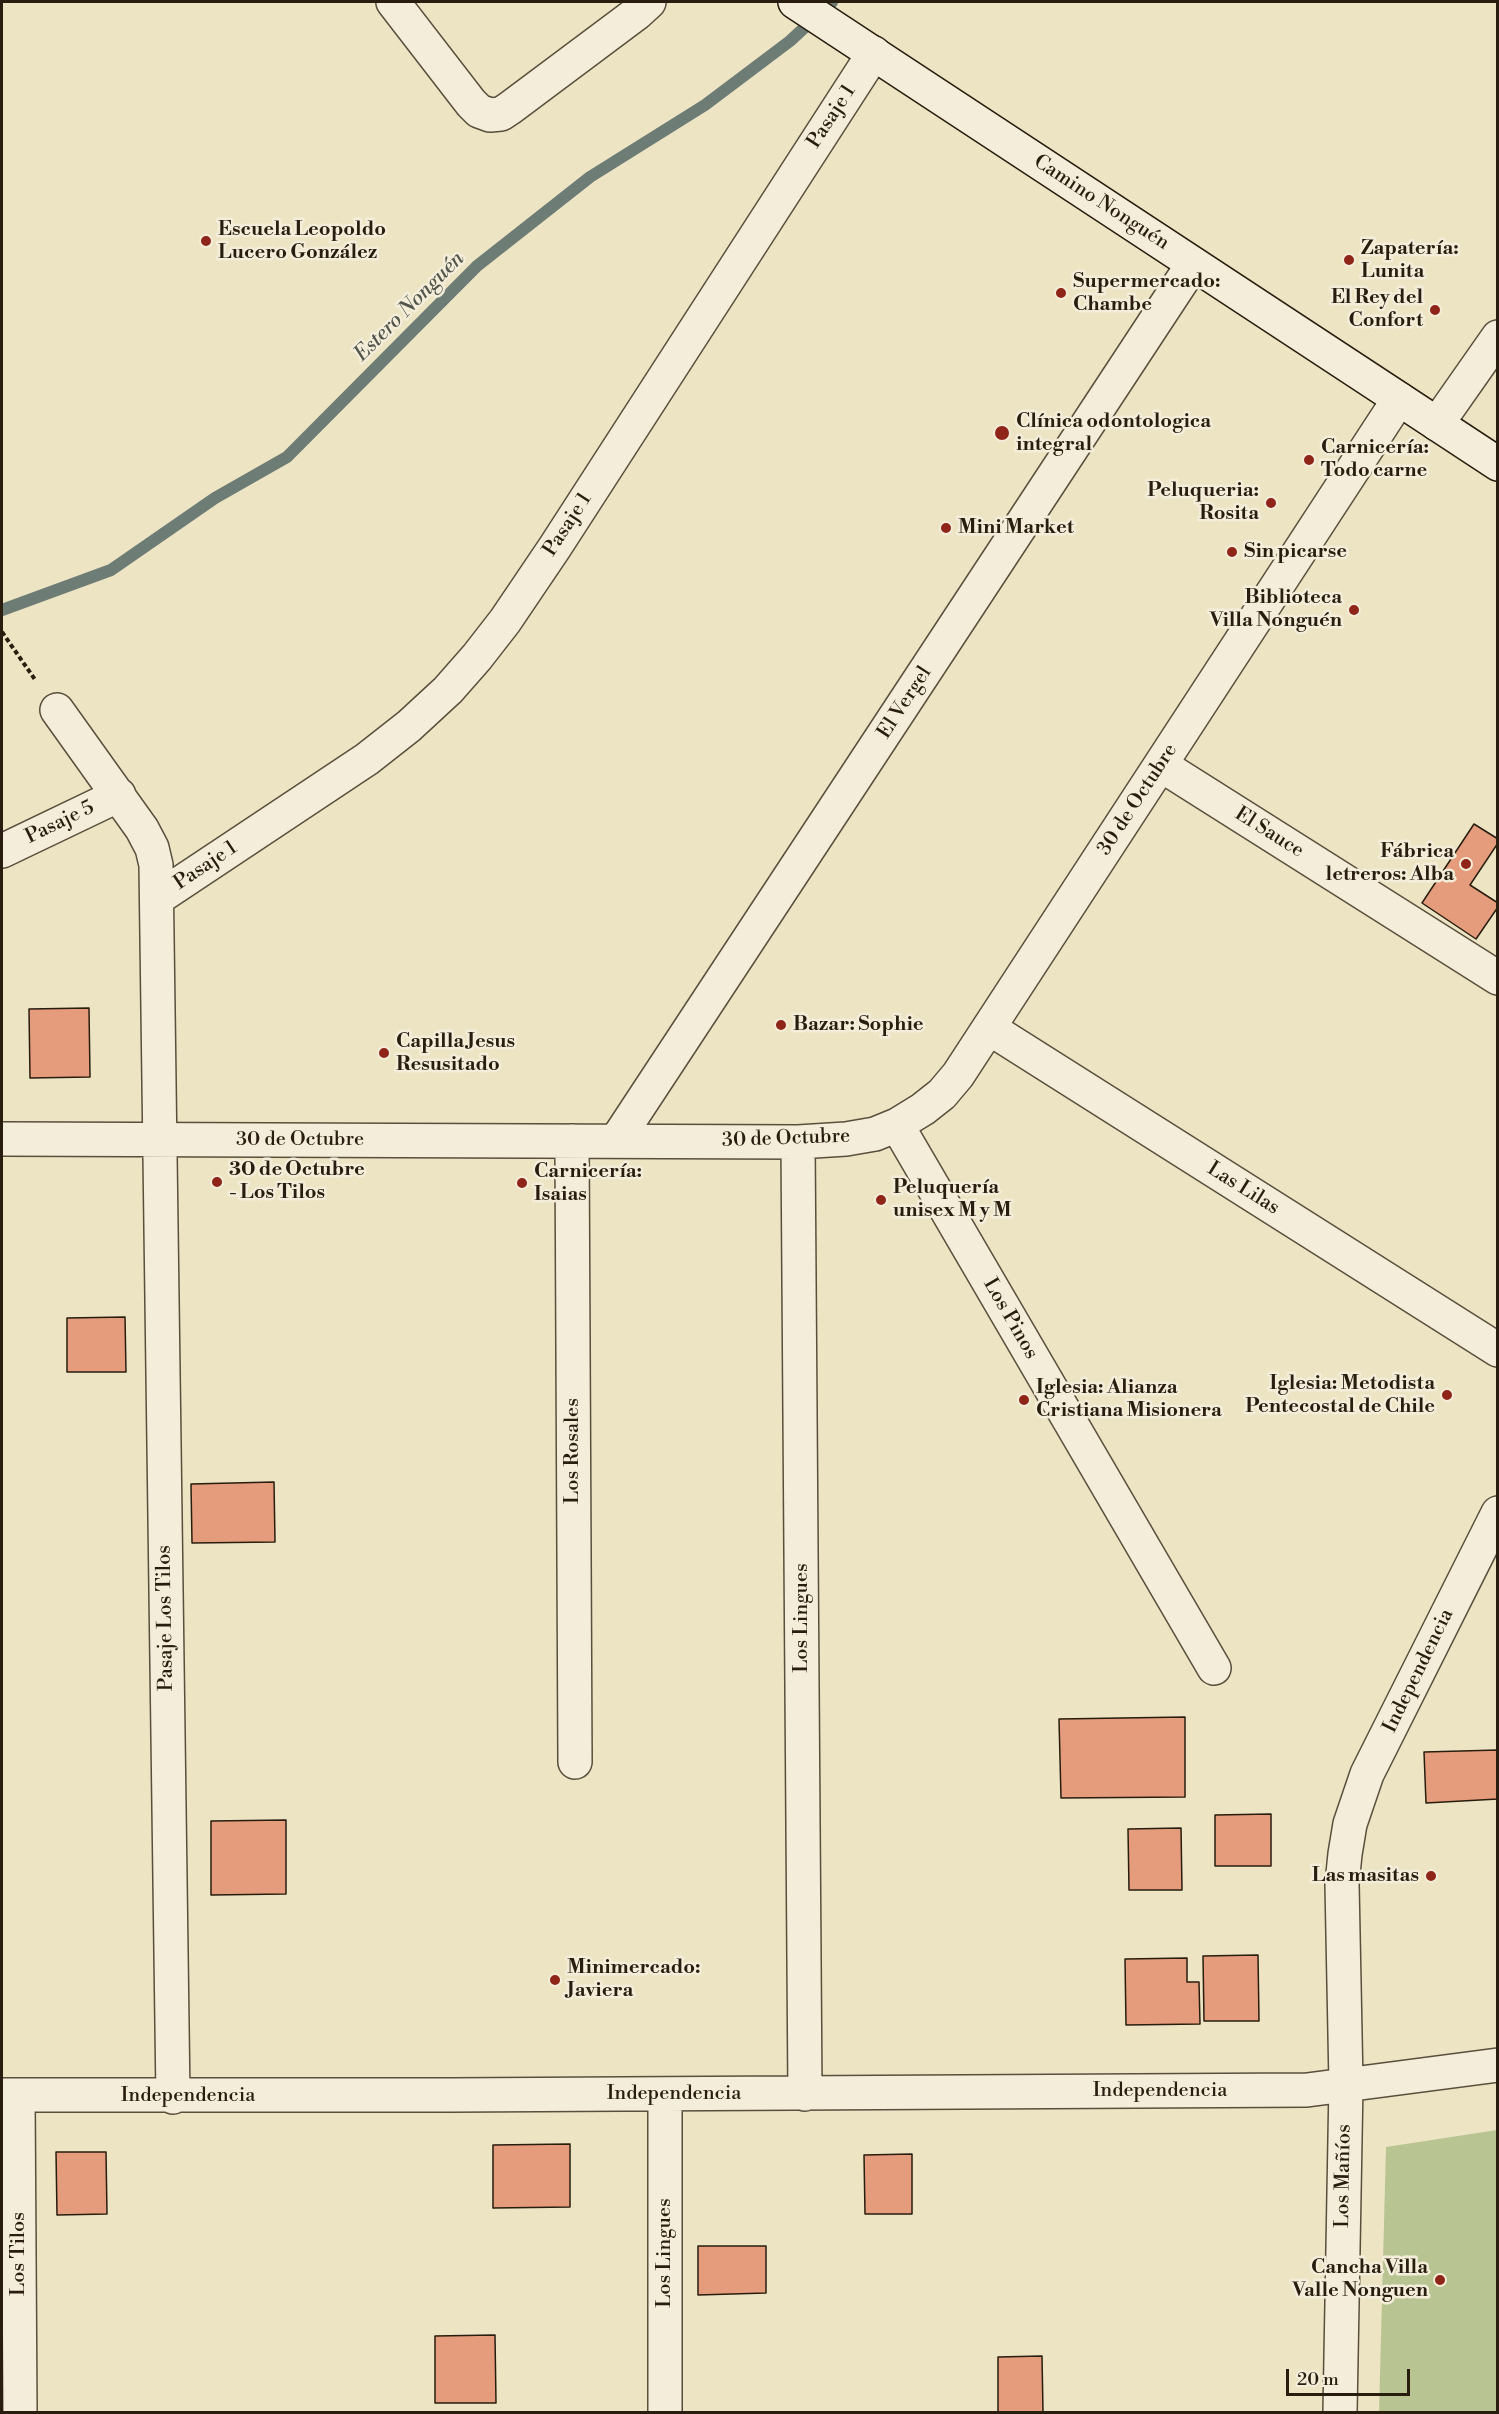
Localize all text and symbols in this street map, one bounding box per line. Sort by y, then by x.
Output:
street label: Pasaje 1 [803,81,861,153]
street label: Camino Nonguén [1029,150,1173,256]
place label: Escuela Leopoldo Lucero González [218,218,386,265]
marker: Escuela Leopoldo Lucero González [199,234,213,248]
place label: Zapatería: Lunita [1361,237,1459,284]
water label: Estero Nonguén [350,247,470,367]
marker: Zapatería: Lunita [1342,253,1356,267]
place label: Supermercado: Chambe [1073,270,1221,317]
marker: Supermercado: Chambe [1054,286,1068,300]
place label: El Rey del Confort [1331,286,1423,333]
marker: El Rey del Confort [1428,303,1442,317]
place label: Clínica odontologica integral [1016,410,1211,457]
marker: Clínica odontologica integral [993,424,1011,442]
place label: Carnicería: Todo carne [1321,436,1429,483]
marker: Carnicería: Todo carne [1302,453,1316,467]
place label: Peluqueria: Rosita [1147,479,1259,526]
street label: Pasaje 1 [539,489,597,561]
marker: Peluqueria: Rosita [1264,496,1278,510]
place label: Mini Market [958,516,1074,540]
marker: Mini Market [939,521,953,535]
place label: Sin picarse [1244,540,1347,564]
marker: Sin picarse [1225,545,1239,559]
place label: Biblioteca Villa Nonguén [1210,586,1342,633]
marker: Biblioteca Villa Nonguén [1347,603,1361,617]
street label: El Vergel [873,662,937,744]
street label: 30 de Octubre [1093,740,1183,860]
street label: Pasaje 5 [22,796,98,850]
street label: El Sauce [1230,802,1308,864]
street label: Pasaje 1 [170,836,242,896]
place label: Fábrica letreros: Alba [1326,840,1454,887]
marker: Fábrica letreros: Alba [1459,857,1473,871]
place label: Bazar: Sophie [793,1013,923,1037]
marker: Bazar: Sophie [774,1018,788,1032]
place label: Capilla Jesus Resusitado [396,1030,515,1077]
marker: Capilla Jesus Resusitado [377,1046,391,1060]
street label: 30 de Octubre [722,1125,850,1153]
street label: 30 de Octubre [236,1128,364,1152]
street label: Las Lilas [1202,1157,1284,1221]
place label: 30 de Octubre - Los Tilos [229,1158,365,1205]
place label: Carnicería: Isaias [534,1160,642,1207]
marker: 30 de Octubre - Los Tilos [210,1175,224,1189]
marker: Carnicería: Isaias [515,1176,529,1190]
place label: Peluquería unisex M y M [893,1176,1011,1223]
marker: Peluquería unisex M y M [874,1193,888,1207]
street label: Los Pinos [977,1274,1043,1364]
place label: Iglesia: Metodista Pentecostal de Chile [1245,1372,1435,1419]
place label: Iglesia: Alianza Cristiana Misionera [1036,1376,1222,1423]
marker: Iglesia: Metodista Pentecostal de Chile [1440,1388,1454,1402]
marker: Iglesia: Alianza Cristiana Misionera [1017,1393,1031,1407]
street label: Los Rosales [561,1398,585,1504]
street label: Pasaje Los Tilos [153,1545,179,1691]
street label: Los Lingues [790,1563,814,1673]
street label: Independencia [1379,1605,1459,1737]
place label: Las masitas [1312,1864,1419,1888]
marker: Las masitas [1424,1869,1438,1883]
place label: Minimercado: Javiera [567,1956,701,2003]
marker: Minimercado: Javiera [548,1973,562,1987]
street label: Independencia [1093,2079,1227,2103]
street label: Independencia [607,2082,741,2106]
street label: Independencia [121,2084,255,2108]
street label: Los Mañíos [1331,2124,1357,2228]
street label: Los Lingues [653,2198,677,2308]
street label: Los Tilos [7,2212,31,2296]
place label: Cancha Villa Valle Nonguen [1292,2256,1428,2303]
marker: Cancha Villa Valle Nonguen [1433,2273,1447,2287]
scale bar [1289,2357,1414,2395]
text: 20 m [1297,2368,1339,2391]

